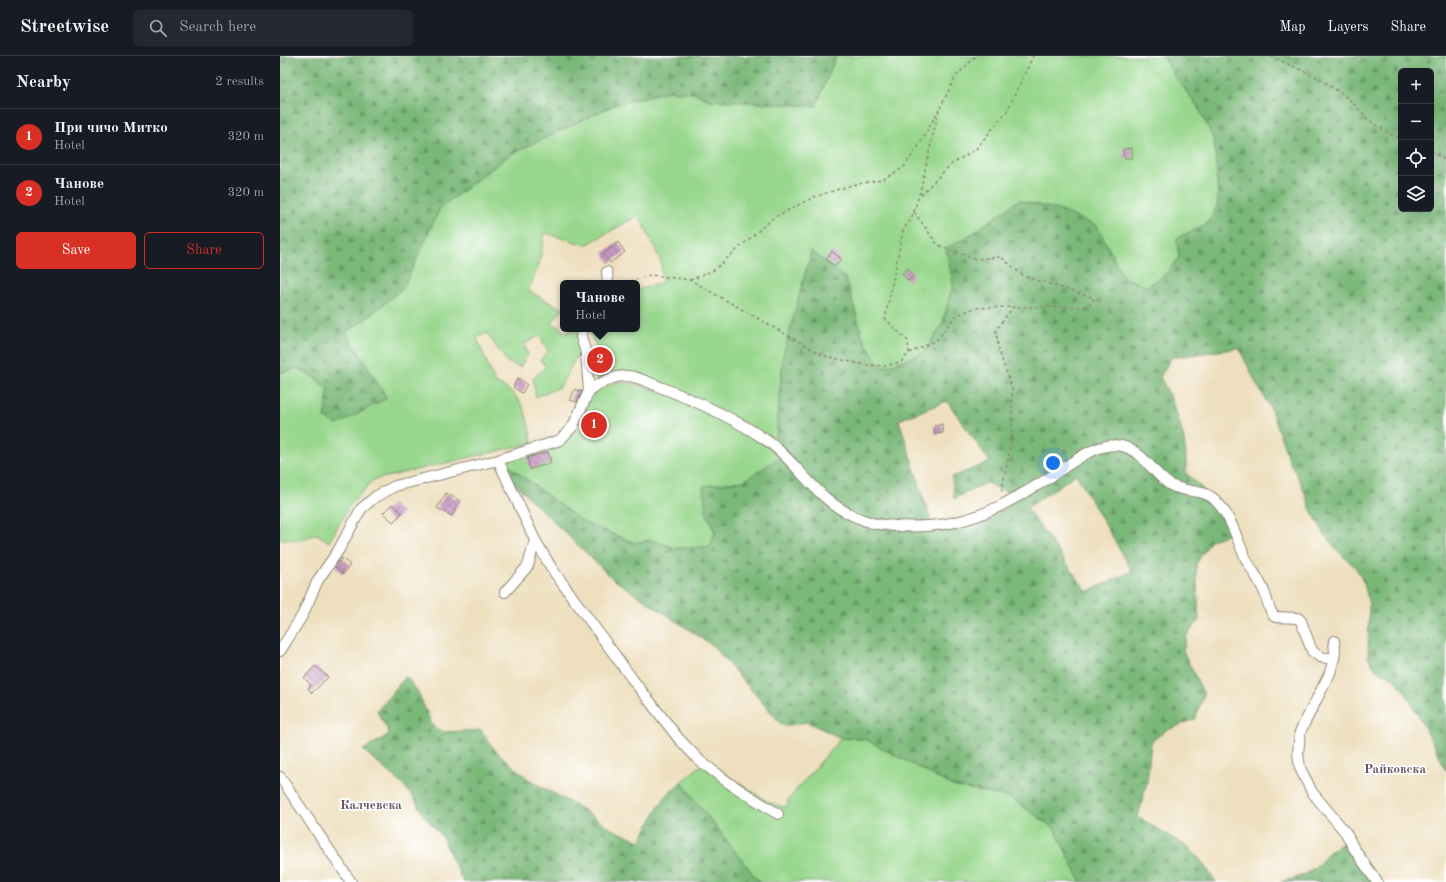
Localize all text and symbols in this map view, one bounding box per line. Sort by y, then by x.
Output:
search box [133,10,413,46]
icon: search [147,17,169,39]
text: Streetwise [20,18,109,37]
text: Search here [179,20,256,35]
text: Map [1280,20,1306,34]
text: Layers [1328,20,1369,34]
text: Share [1391,20,1426,34]
map controls [1398,68,1434,212]
button: + [1398,68,1434,104]
text: Nearby [16,74,71,91]
text: 2 results [215,75,264,88]
button: − [1398,104,1434,140]
text: При чичо Митко [54,121,168,136]
text: 1 [25,130,33,143]
text: 320 m [227,130,264,143]
text: Hotel [54,139,85,152]
button: locate [1398,140,1434,176]
button: layers [1398,176,1434,212]
text: Чанове [54,177,104,192]
text: 2 [25,186,33,199]
text: 320 m [227,186,264,199]
text: Hotel [54,195,85,208]
button: Save [16,232,136,269]
button: Share [144,232,264,269]
popup [560,280,640,332]
text: Чанове [575,291,625,306]
text: Hotel [575,309,606,322]
pin: 2 [587,345,613,375]
pin: 1 [581,410,607,440]
your location [1043,453,1063,473]
district label: Райковска [1364,763,1426,776]
district label: Калчевска [340,799,402,812]

